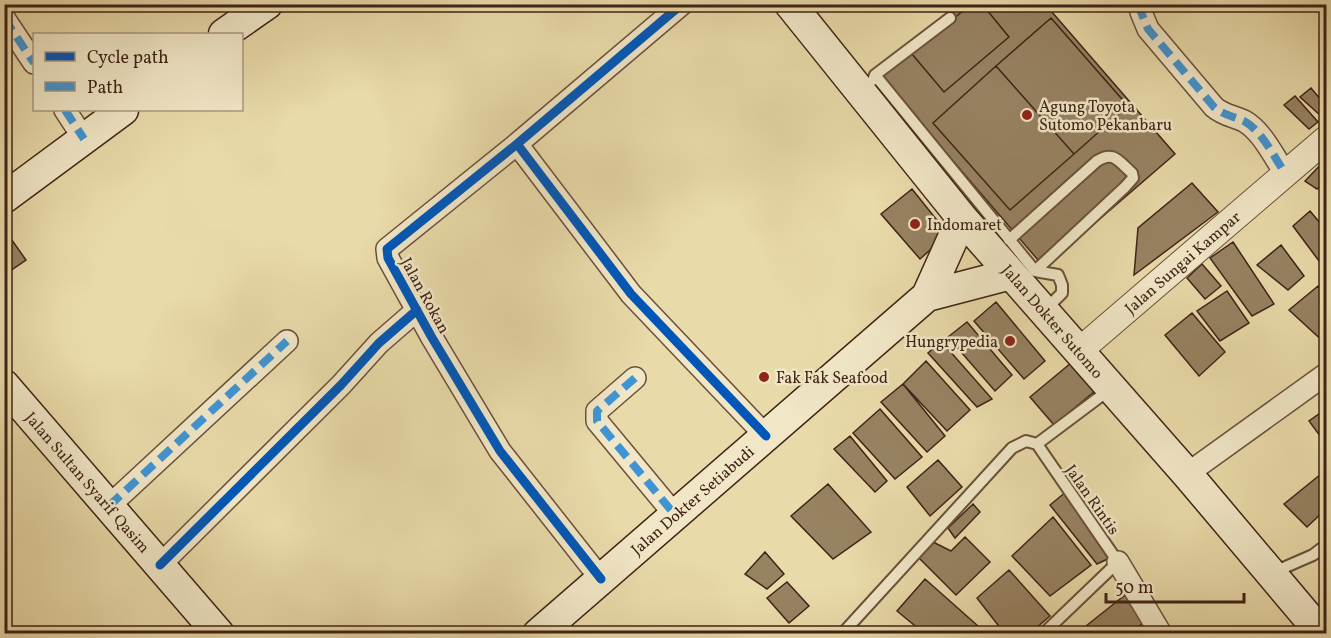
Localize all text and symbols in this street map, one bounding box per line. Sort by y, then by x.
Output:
legend [33,33,243,111]
text: Cycle path [87,46,169,71]
text: Path [87,76,123,101]
place label: Agung Toyota Sutomo Pekanbaru [1039,97,1172,137]
marker: Agung Toyota Sutomo Pekanbaru [1020,108,1034,122]
street label: Jalan Sungai Kampar [1121,207,1246,320]
place label: Indomaret [927,215,1002,237]
marker: Indomaret [908,217,922,231]
street label: Jalan Rokan [394,254,454,338]
street label: Jalan Dokter Sutomo [996,260,1107,384]
place label: Hungrypedia [905,332,998,354]
marker: Hungrypedia [1003,334,1017,348]
place label: Fak Fak Seafood [776,368,888,390]
marker: Fak Fak Seafood [757,370,771,384]
street label: Jalan Sultan Syarif Qasim [19,408,154,559]
street label: Jalan Dokter Setiabudi [627,442,760,561]
street label: Jalan Rintis [1059,461,1124,540]
scale bar [1106,566,1244,604]
text: 50 m [1115,576,1154,601]

